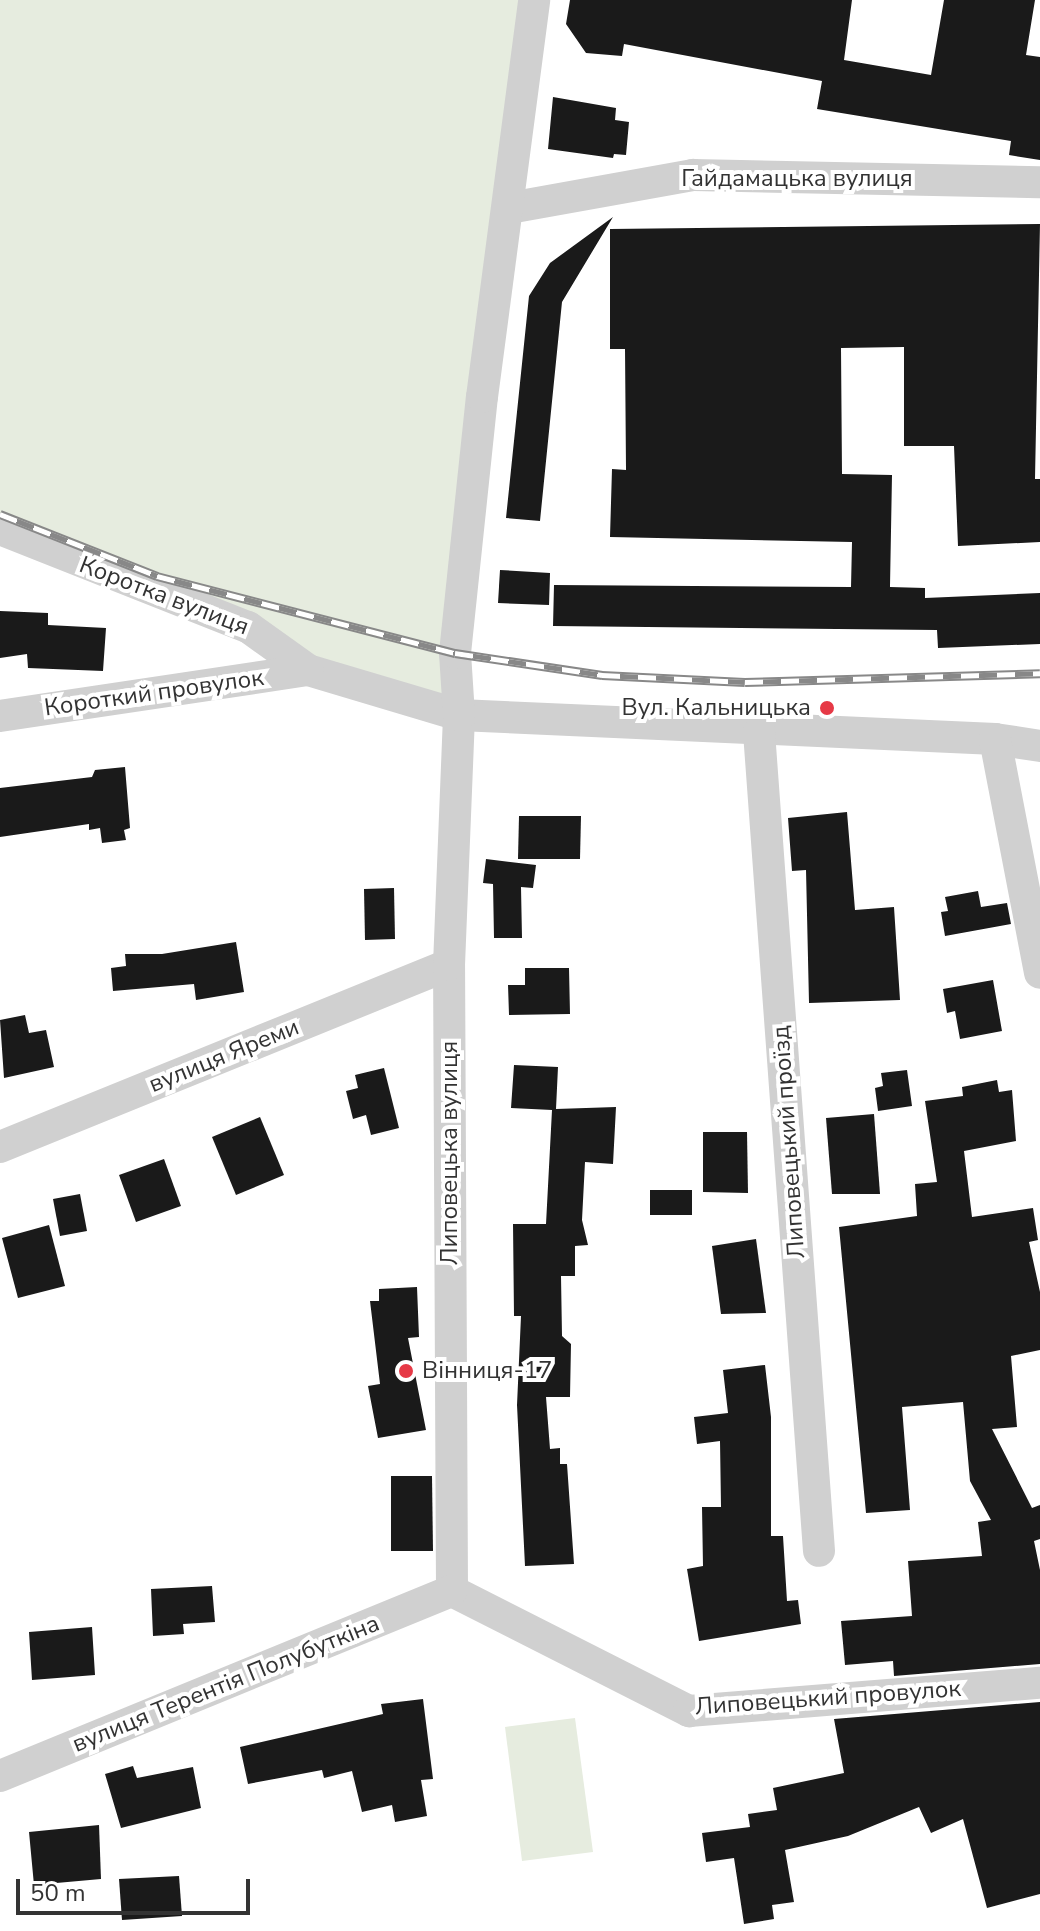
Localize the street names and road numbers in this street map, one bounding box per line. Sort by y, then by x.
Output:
street label: Гайдамацька вулиця [681,165,913,193]
street label: Коротка вулиця [75,550,253,642]
street label: Короткий провулок [43,663,265,723]
street label: вулиця Яреми [145,1013,303,1099]
street label: Липовецький проїзд [766,1024,812,1260]
street label: Липовецька вулиця [436,1041,464,1265]
street label: вулиця Терентія Полубуткіна [68,1609,384,1759]
street label: Липовецький провулок [694,1674,962,1722]

